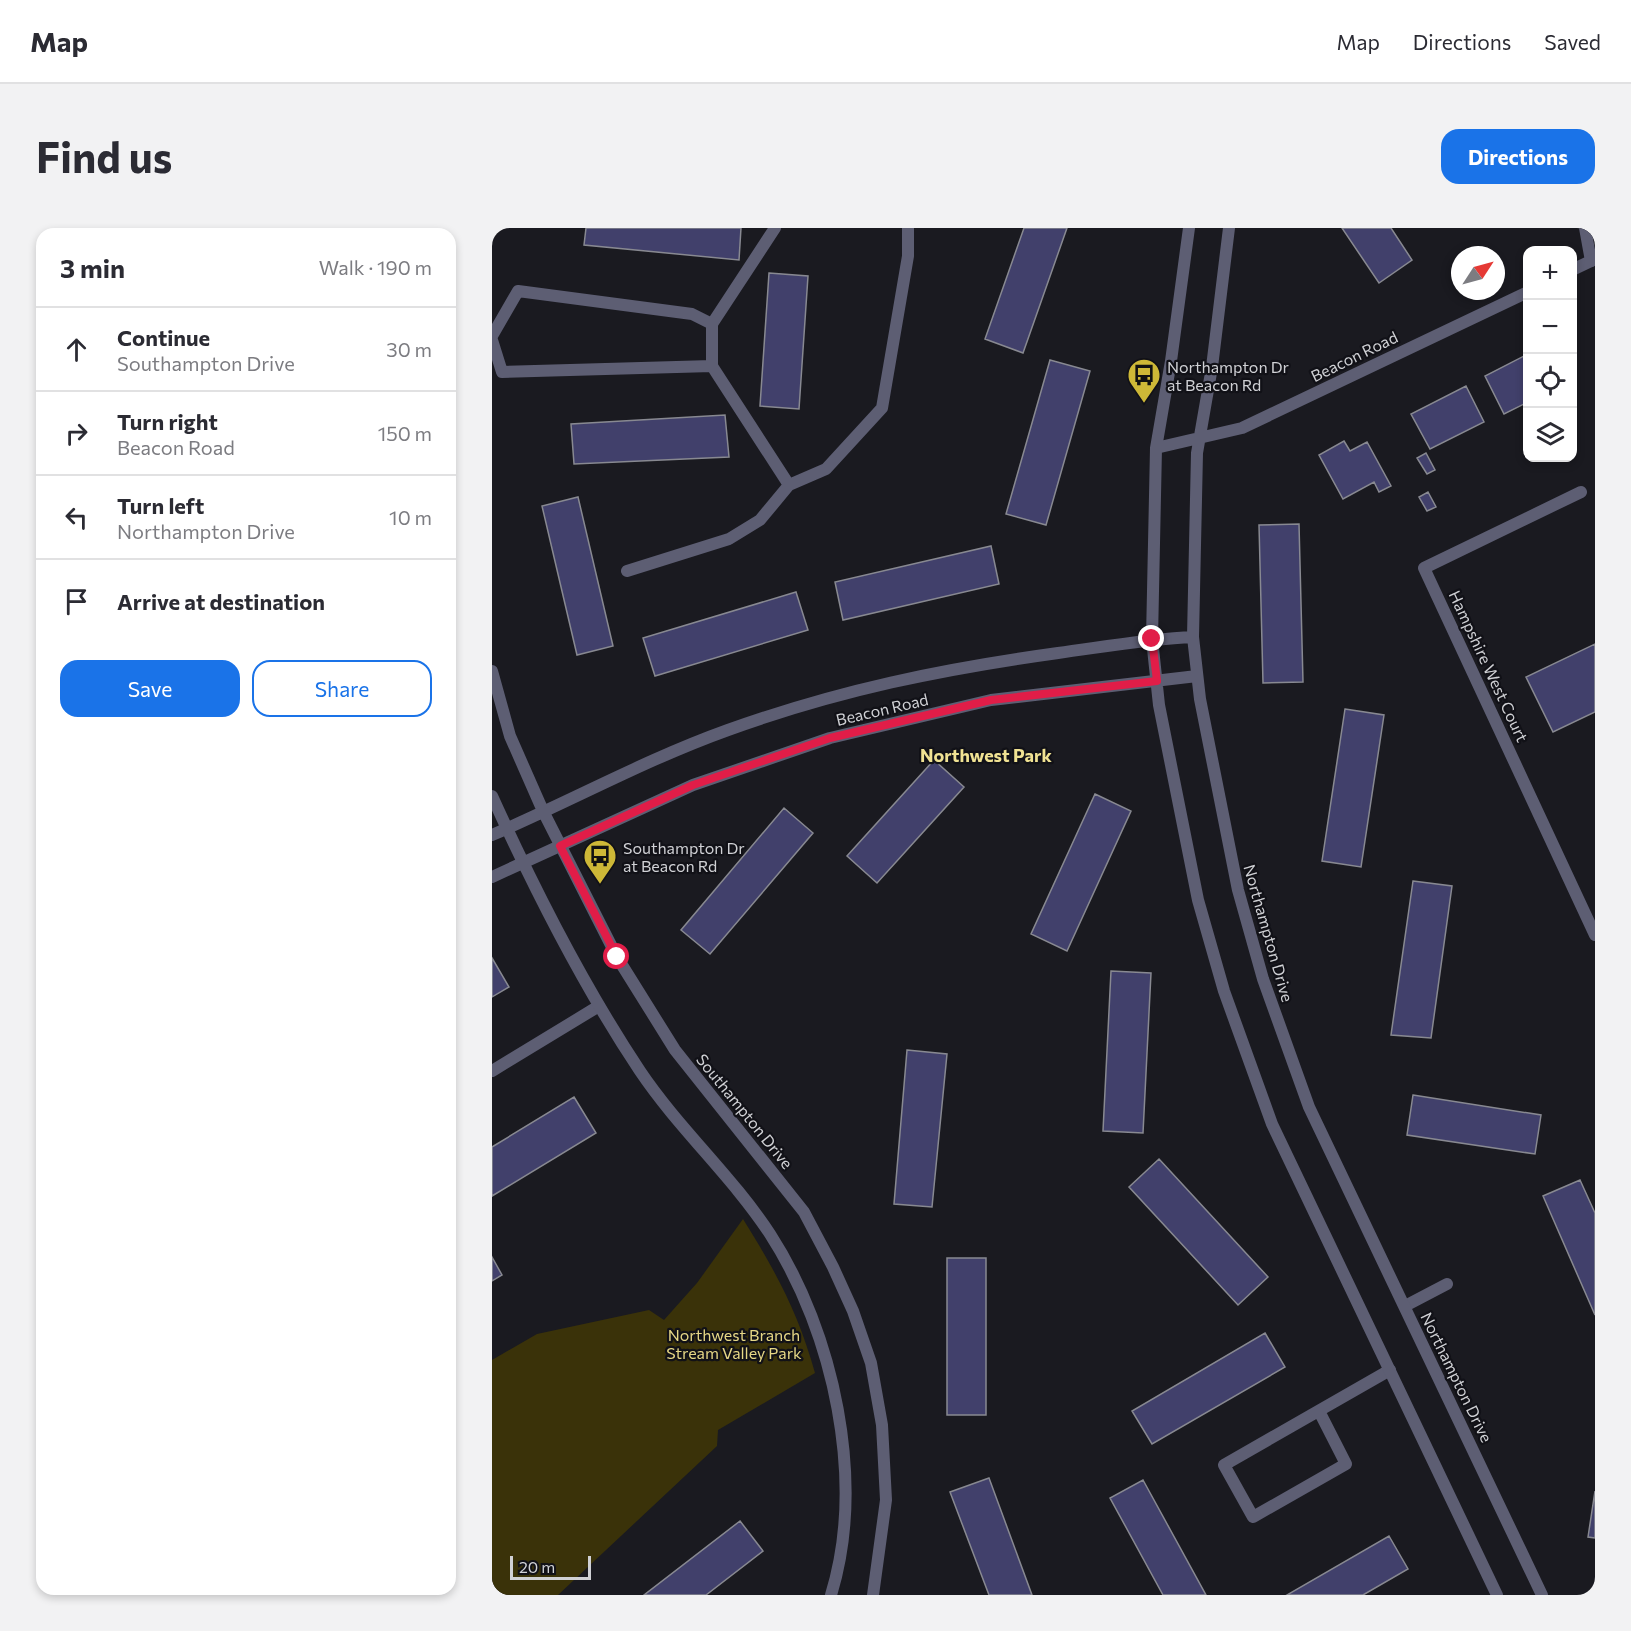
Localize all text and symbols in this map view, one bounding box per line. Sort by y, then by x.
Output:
text: Map [30,24,88,58]
text: Map [1337,29,1380,54]
text: Directions [1413,29,1511,54]
text: Saved [1544,29,1601,54]
button: Directions [1441,129,1595,184]
text: Find us [36,130,172,182]
north arrow [1451,246,1505,300]
map controls [1523,246,1577,462]
button: + [1523,246,1577,300]
text: 3 min [60,252,125,283]
text: Walk · 190 m [319,255,432,279]
button: − [1523,300,1577,354]
text: Continue [117,324,210,351]
street label: Beacon Road [1308,327,1400,385]
icon: ahead [60,333,93,366]
text: 30 m [386,337,432,361]
text: Southampton Drive [117,351,295,375]
button: locate [1523,354,1577,408]
bus stop icon: Northampton Dr at Beacon Rd [1126,357,1162,404]
place label: Northampton Dr at Beacon Rd [1167,357,1289,394]
text: Turn right [117,408,218,435]
button: layers [1523,408,1577,462]
icon: right [60,417,93,450]
text: 150 m [378,421,432,445]
text: Beacon Road [117,435,235,459]
text: Turn left [117,492,204,519]
icon: left [60,501,93,534]
text: 10 m [389,505,432,529]
text: Northampton Drive [117,519,295,543]
icon: arrive [60,585,93,618]
street label: Hampshire West Court [1446,587,1533,745]
text: Arrive at destination [117,588,325,615]
route end [1138,625,1164,651]
button: Save [60,660,240,717]
button: Share [252,660,432,717]
street label: Beacon Road [834,689,930,729]
district label: Northwest Park [920,744,1053,766]
bus stop icon: Southampton Dr at Beacon Rd [582,838,618,885]
place label: Southampton Dr at Beacon Rd [623,838,745,875]
street label: Northampton Drive [1240,862,1298,1004]
route start [603,943,629,969]
street label: Southampton Drive [693,1050,797,1172]
street label: Northampton Drive [1417,1309,1497,1445]
park label: Northwest Branch Stream Valley Park [666,1325,802,1362]
scale bar [510,1553,591,1580]
text: 20 m [519,1557,555,1576]

